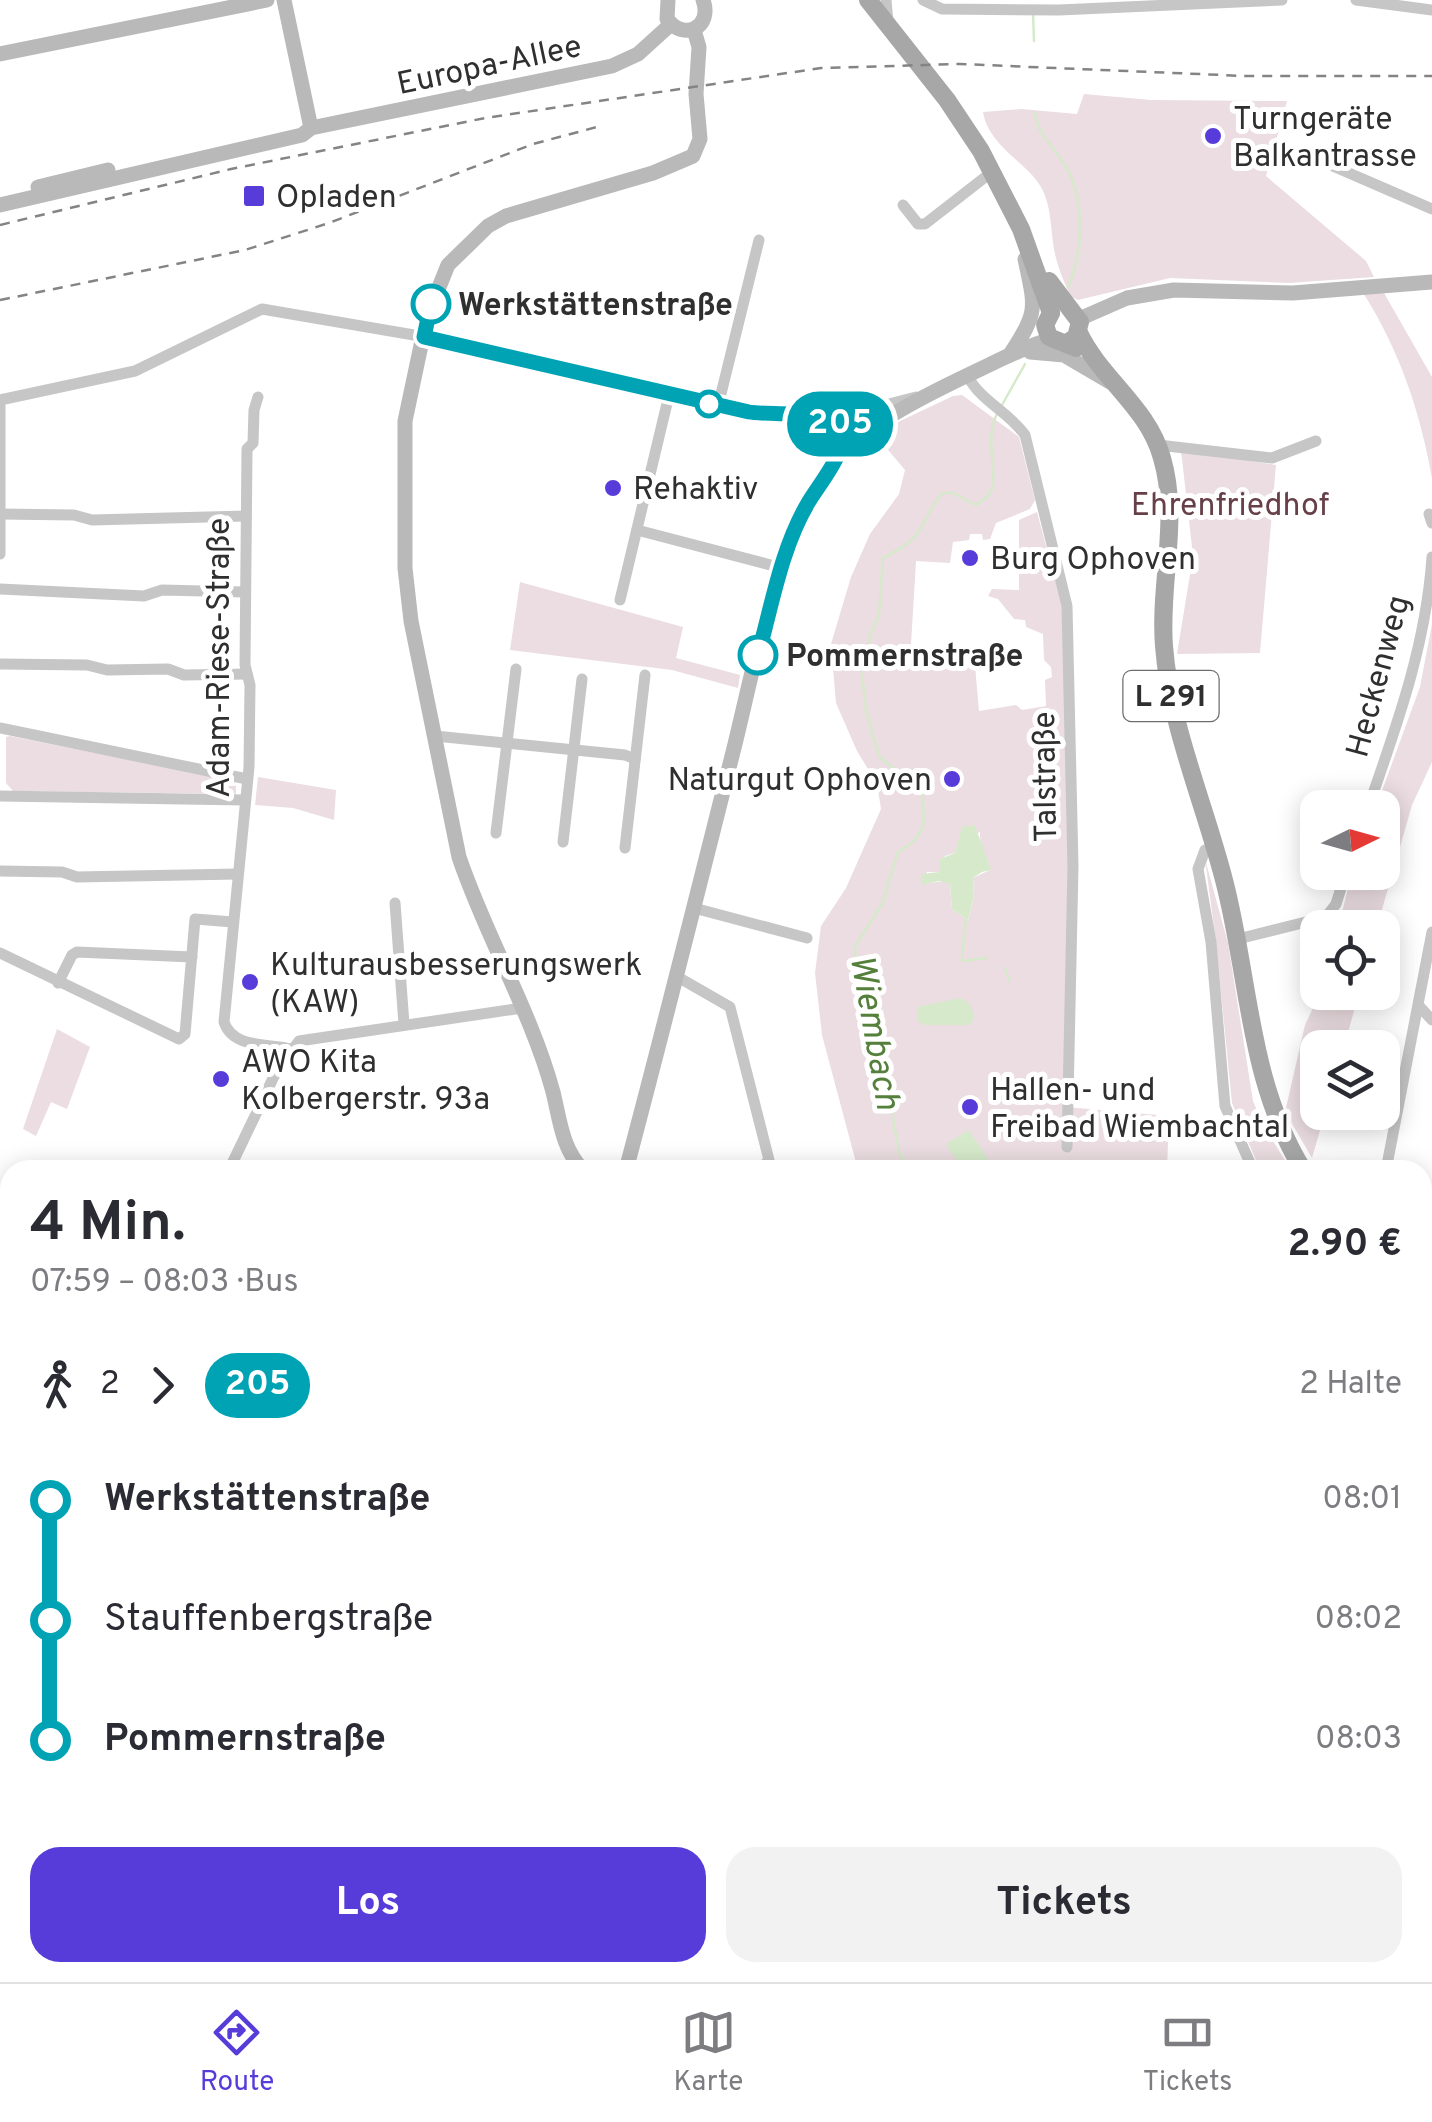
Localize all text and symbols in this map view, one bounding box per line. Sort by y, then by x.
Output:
street label: Europa-Allee [394,28,586,106]
place label: Turngeräte Balkantrasse [1233,101,1417,178]
marker: Turngeräte Balkantrasse [1202,125,1224,147]
place label: Opladen [276,179,397,219]
marker: Opladen [241,183,267,209]
marker: Werkstättenstraße [412,285,450,323]
place label: Werkstättenstraße [458,287,733,327]
unlabelled marker [696,391,722,417]
line badge: 205 [782,392,898,456]
text: 205 [807,402,873,446]
place label: Rehaktiv [633,471,758,511]
marker: Rehaktiv [602,477,624,499]
park label: Ehrenfriedhof [1131,487,1330,527]
street label: Adam-Riese-Straße [201,518,241,798]
place label: Burg Ophoven [990,541,1196,581]
marker: Burg Ophoven [959,547,981,569]
street label: Heckenweg [1339,591,1421,762]
marker: Pommernstraße [739,636,777,674]
place label: Pommernstraße [786,638,1023,678]
road number: L 291 [1124,671,1218,721]
street label: Talstraße [1026,711,1068,843]
place label: Naturgut Ophoven [668,762,932,802]
marker: Naturgut Ophoven [941,768,963,790]
north arrow [1300,790,1400,890]
map controls [1300,790,1400,1130]
button: locate [1300,910,1400,1010]
place label: Kulturausbesserungswerk (KAW) [270,947,642,1024]
water label: Wiembach [838,952,908,1113]
marker: Kulturausbesserungswerk (KAW) [239,971,261,993]
button: layers [1300,1030,1400,1130]
place label: AWO Kita Kolbergerstr. 93a [241,1044,490,1121]
marker: AWO Kita Kolbergerstr. 93a [210,1068,232,1090]
place label: Hallen- und Freibad Wiembachtal [990,1072,1289,1149]
marker: Hallen- und Freibad Wiembachtal [959,1096,981,1118]
text: 4 Min. [30,1190,186,1260]
text: 2.90 € [1287,1221,1402,1270]
text: 07:59 – 08:03 · Bus [30,1263,298,1303]
icon: walk [30,1358,85,1413]
icon: forward [135,1358,190,1413]
text: 205 [225,1363,290,1407]
text: 2 [100,1365,120,1405]
text: 2 Halte [1299,1365,1402,1405]
text: Werkstättenstraße [104,1476,430,1525]
text: 08:01 [1322,1480,1402,1520]
text: Stauffenbergstraße [104,1596,433,1645]
text: 08:02 [1315,1600,1402,1640]
text: Pommernstraße [104,1716,386,1765]
text: 08:03 [1315,1720,1402,1760]
button: Los [30,1847,706,1962]
button: Tickets [726,1847,1402,1962]
tab: Route [200,2005,274,2101]
tab: Karte [674,2005,743,2101]
tab: Tickets [1143,2005,1232,2101]

